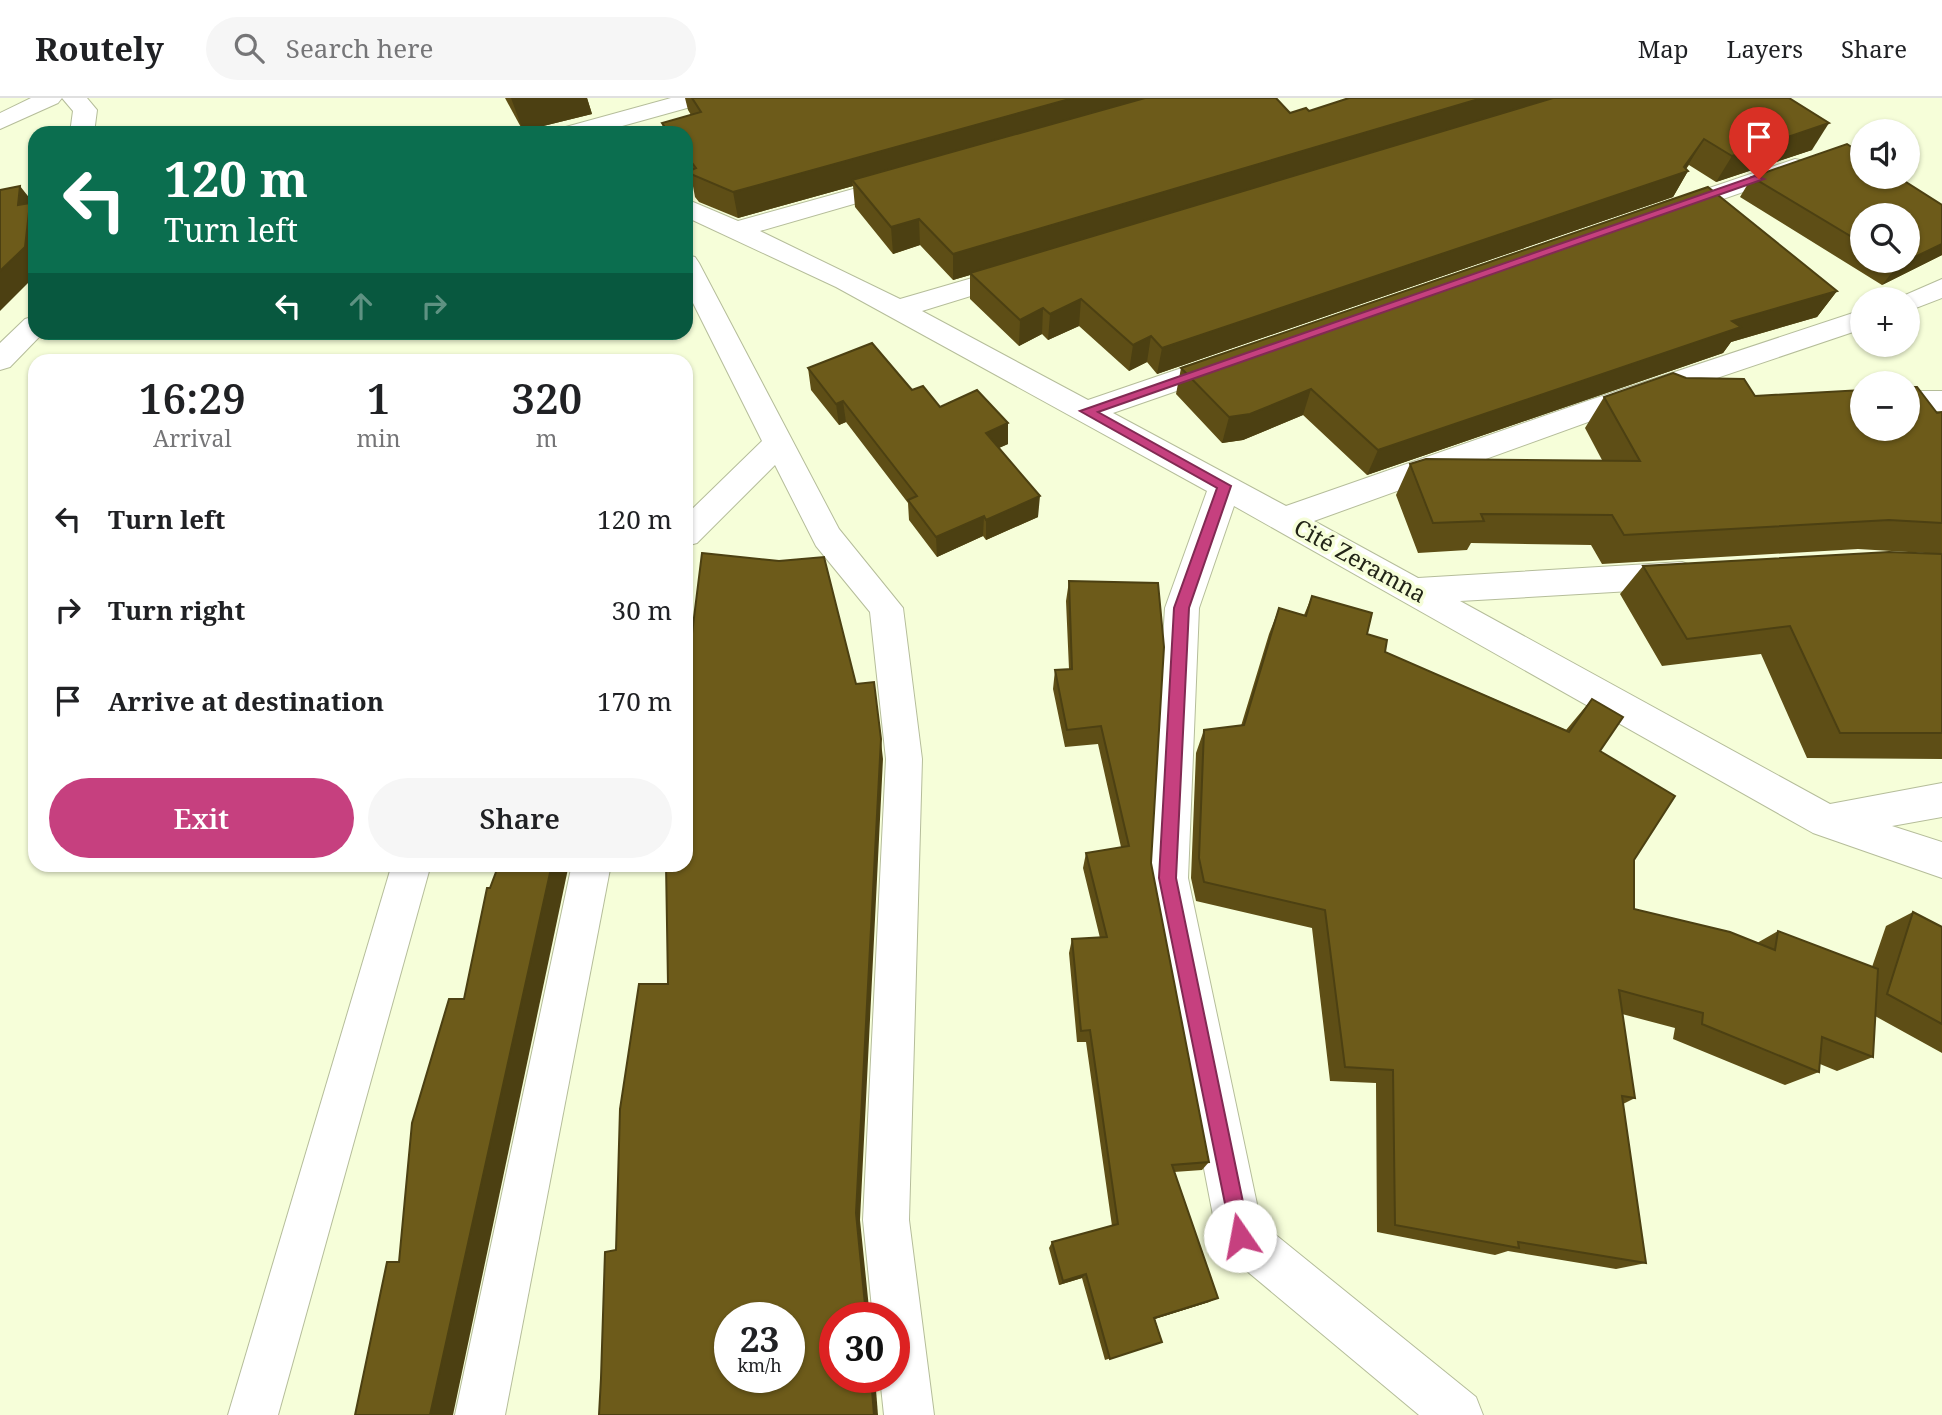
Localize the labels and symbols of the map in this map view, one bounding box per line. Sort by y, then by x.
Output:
pin [1729,107,1789,179]
street label: Cité Zeramna [1289,511,1432,610]
position arrow [1203,1199,1277,1273]
speed limit sign: 30 [819,1302,910,1393]

